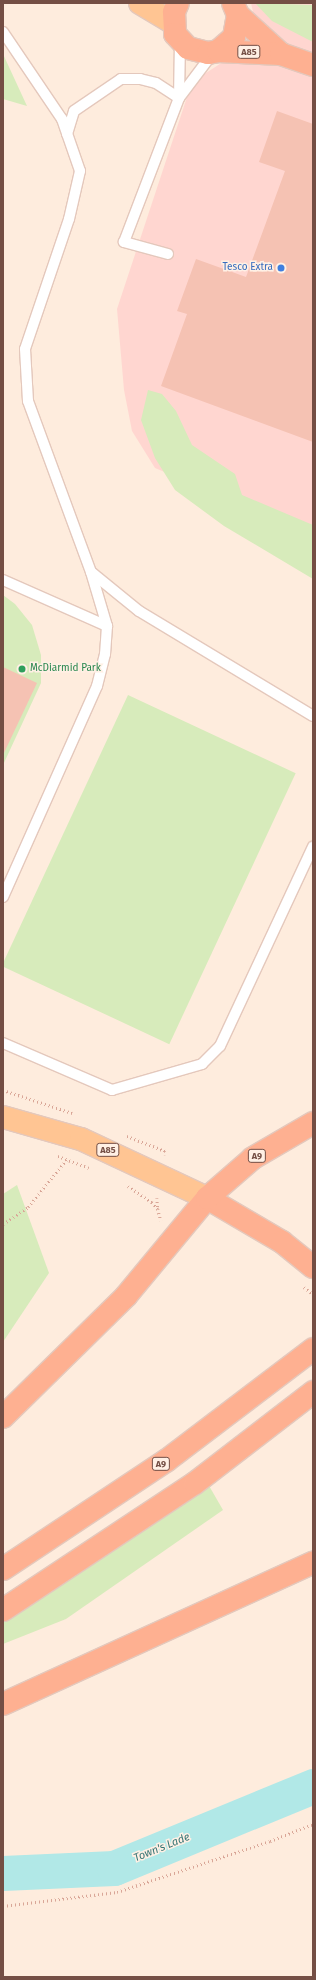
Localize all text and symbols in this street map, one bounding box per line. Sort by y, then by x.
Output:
road number: A85 [237,45,261,59]
place label: Tesco Extra [222,262,273,274]
marker: Tesco Extra [276,263,286,273]
place label: McDiarmid Park [30,663,101,675]
marker: McDiarmid Park [17,664,27,674]
road number: A85 [96,1143,120,1157]
road number: A9 [247,1149,267,1163]
road number: A9 [151,1457,171,1471]
water label: Town's Lade [132,1831,192,1865]

